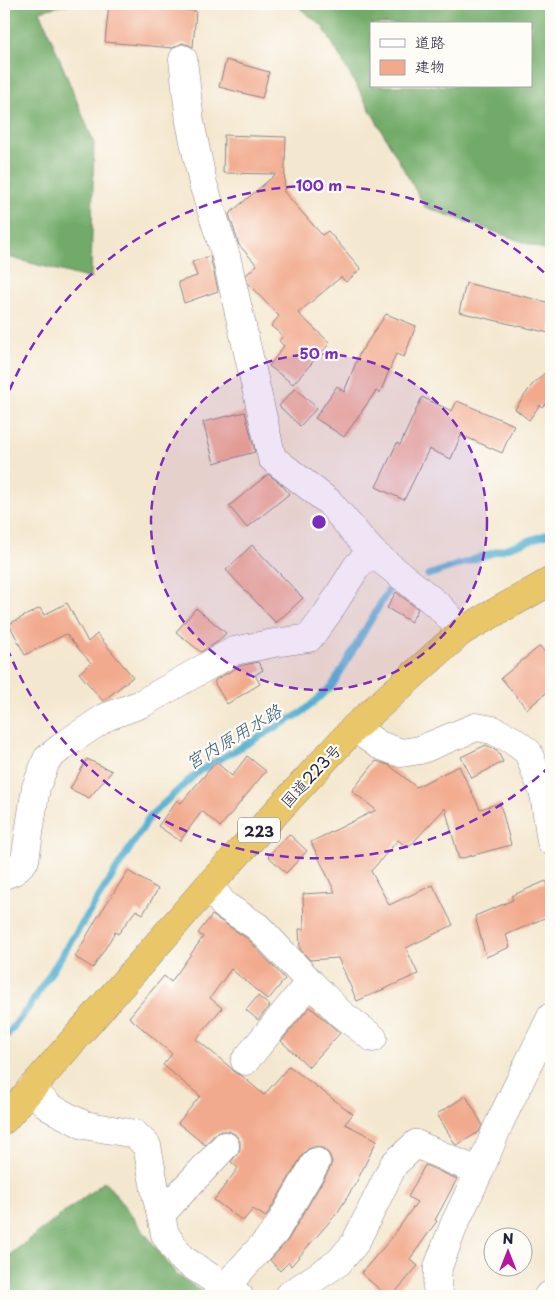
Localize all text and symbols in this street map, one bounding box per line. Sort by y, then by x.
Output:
legend [370,22,532,88]
text: 道路 [415,30,445,53]
text: 建物 [415,54,445,77]
text: 100 m [296,173,342,196]
text: 50 m [300,341,338,364]
centre of rings [310,513,328,531]
water label: 宮内原用水路 [180,696,287,775]
street label: 国道223号 [274,738,346,812]
road number: 223 [238,818,280,842]
north arrow [482,1228,532,1278]
text: N [502,1228,514,1249]

